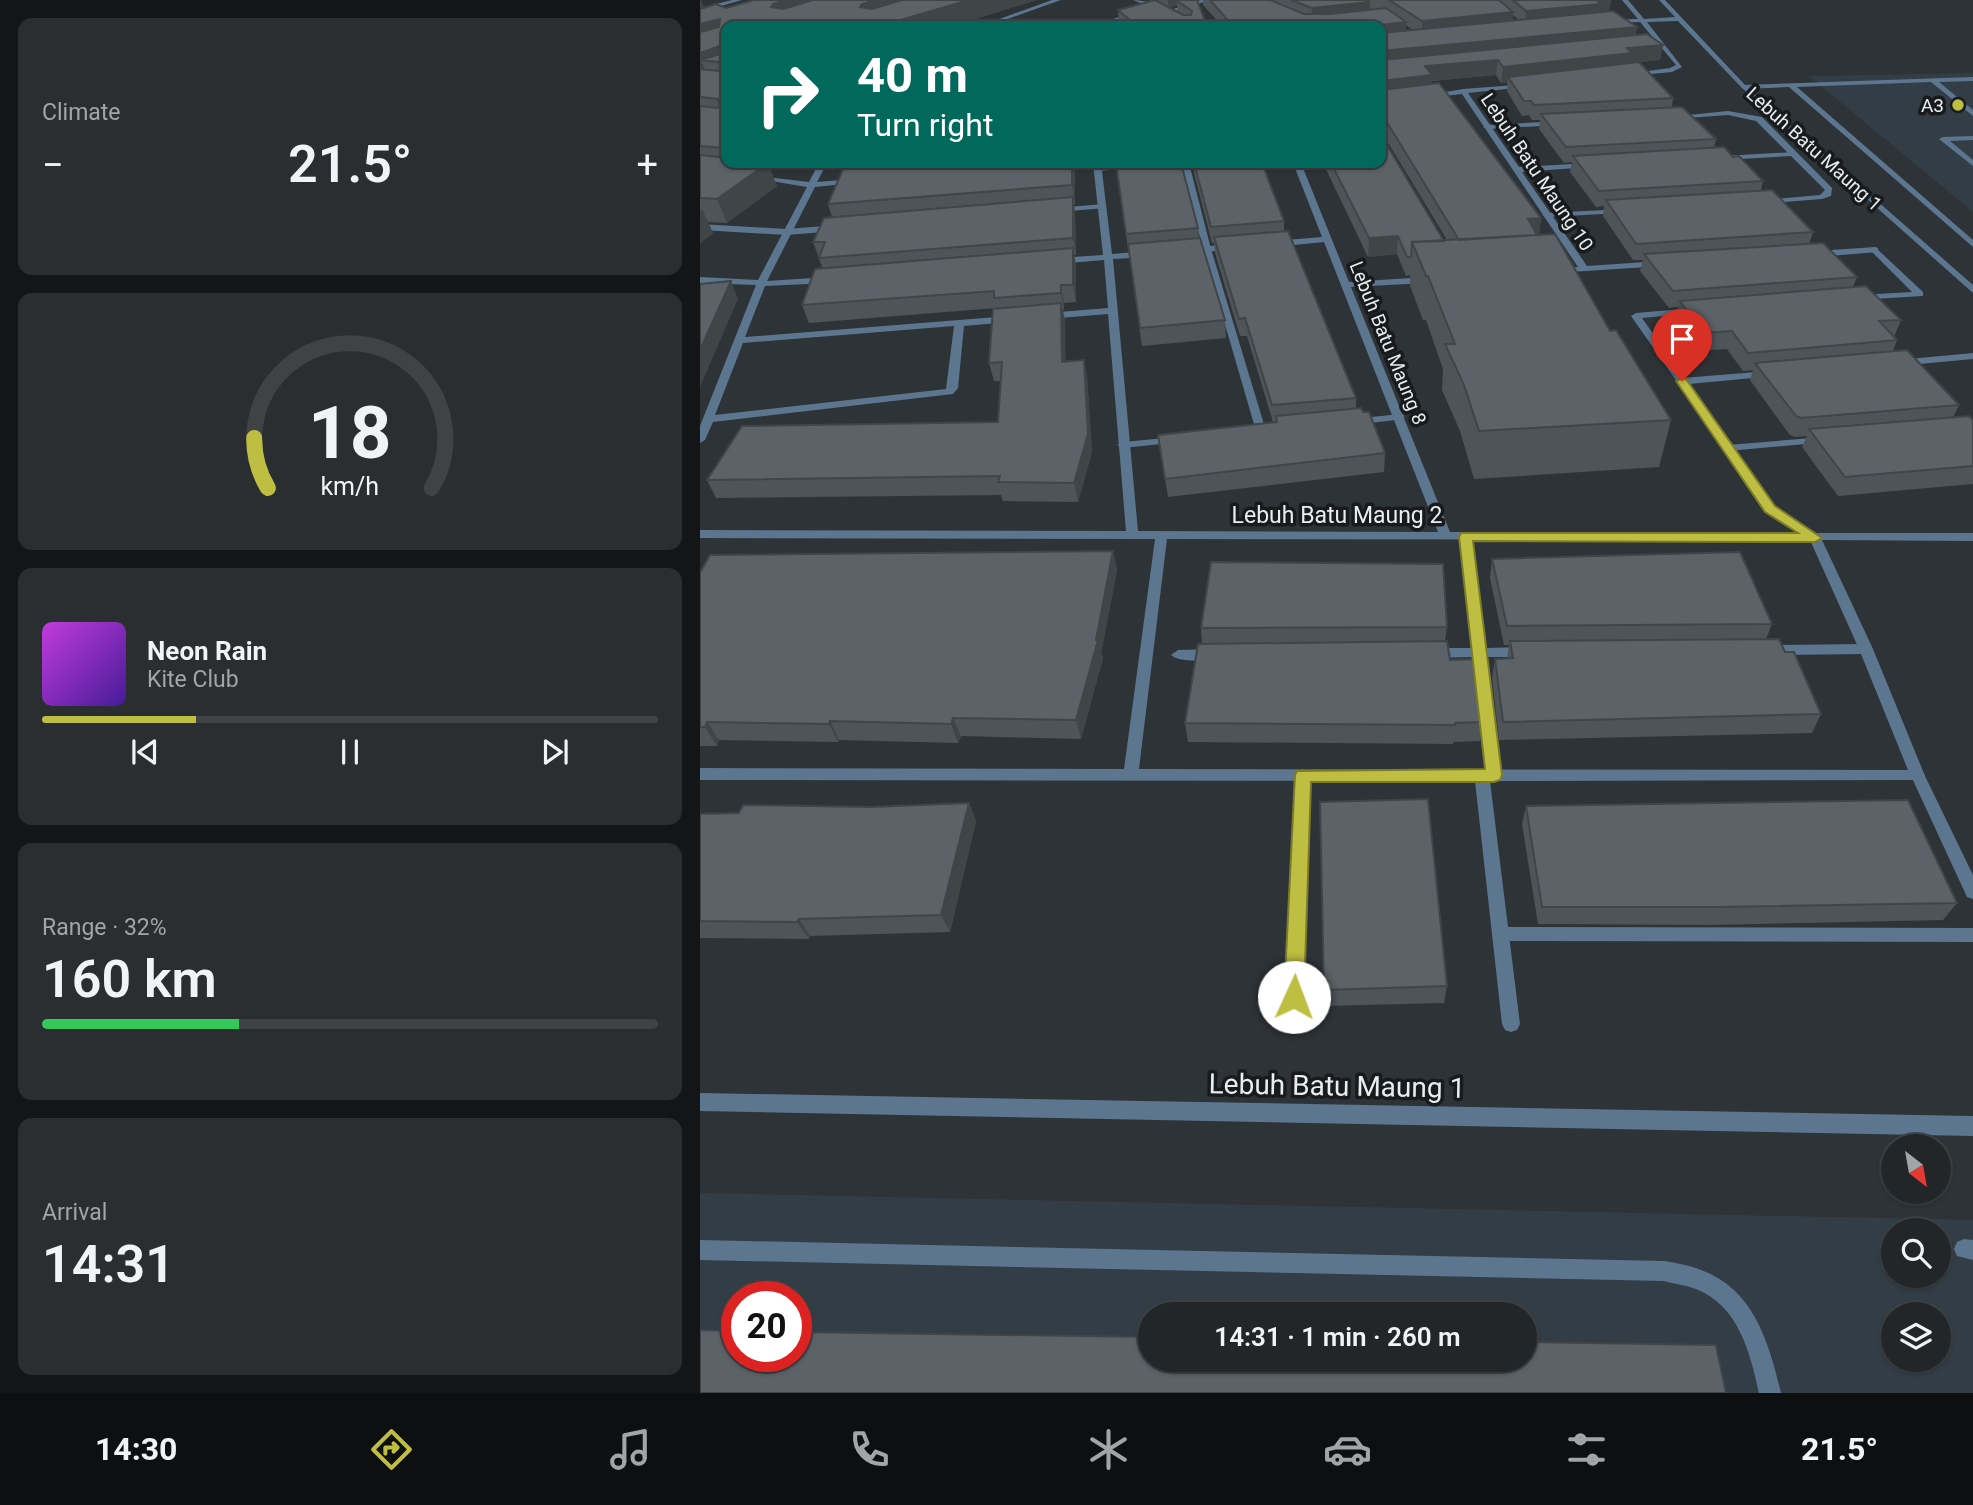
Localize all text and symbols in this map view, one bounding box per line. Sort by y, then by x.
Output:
text: 40 m [857,47,968,104]
icon: right [742,49,833,140]
street label: Lebuh Batu Maung 1 [1742,82,1886,216]
street label: Lebuh Batu Maung 10 [1476,89,1598,255]
place label: A3 [1921,94,1944,117]
marker: A3 [1950,97,1966,113]
text: Climate [42,99,121,126]
text: Turn right [857,106,993,144]
text: 21.5° [288,134,412,195]
text: − [42,143,64,187]
text: + [636,143,658,187]
street label: Lebuh Batu Maung 8 [1345,258,1431,428]
pin [1652,309,1712,381]
icon: arrive [1663,320,1701,358]
text: 18 [308,390,392,476]
text: km/h [321,471,379,500]
street label: Lebuh Batu Maung 2 [1232,502,1442,529]
text: Neon Rain [147,636,267,666]
text: Kite Club [147,666,239,693]
icon: previous [126,733,164,771]
icon: pause [331,733,369,771]
icon: next [536,733,574,771]
text: Range · 32% [42,914,167,941]
text: 160 km [42,949,217,1010]
position arrow [1257,960,1331,1034]
street label: Lebuh Batu Maung 1 [1208,1067,1466,1105]
north arrow [1881,1134,1951,1204]
map controls [1881,1134,1951,1372]
text: Arrival [42,1199,107,1226]
button: search [1881,1218,1951,1288]
text: 14:31 [42,1234,175,1295]
speed limit sign: 20 [721,1281,812,1372]
button: layers [1881,1302,1951,1372]
text: 14:31 · 1 min · 260 m [1214,1322,1461,1352]
icon: directions [367,1425,416,1474]
icon: music [606,1425,655,1474]
icon: phone [845,1425,894,1474]
icon: climate [1084,1425,1133,1474]
icon: car [1323,1425,1372,1474]
icon: filters [1562,1425,1611,1474]
text: 14:30 [95,1430,177,1468]
text: 21.5° [1801,1430,1878,1468]

